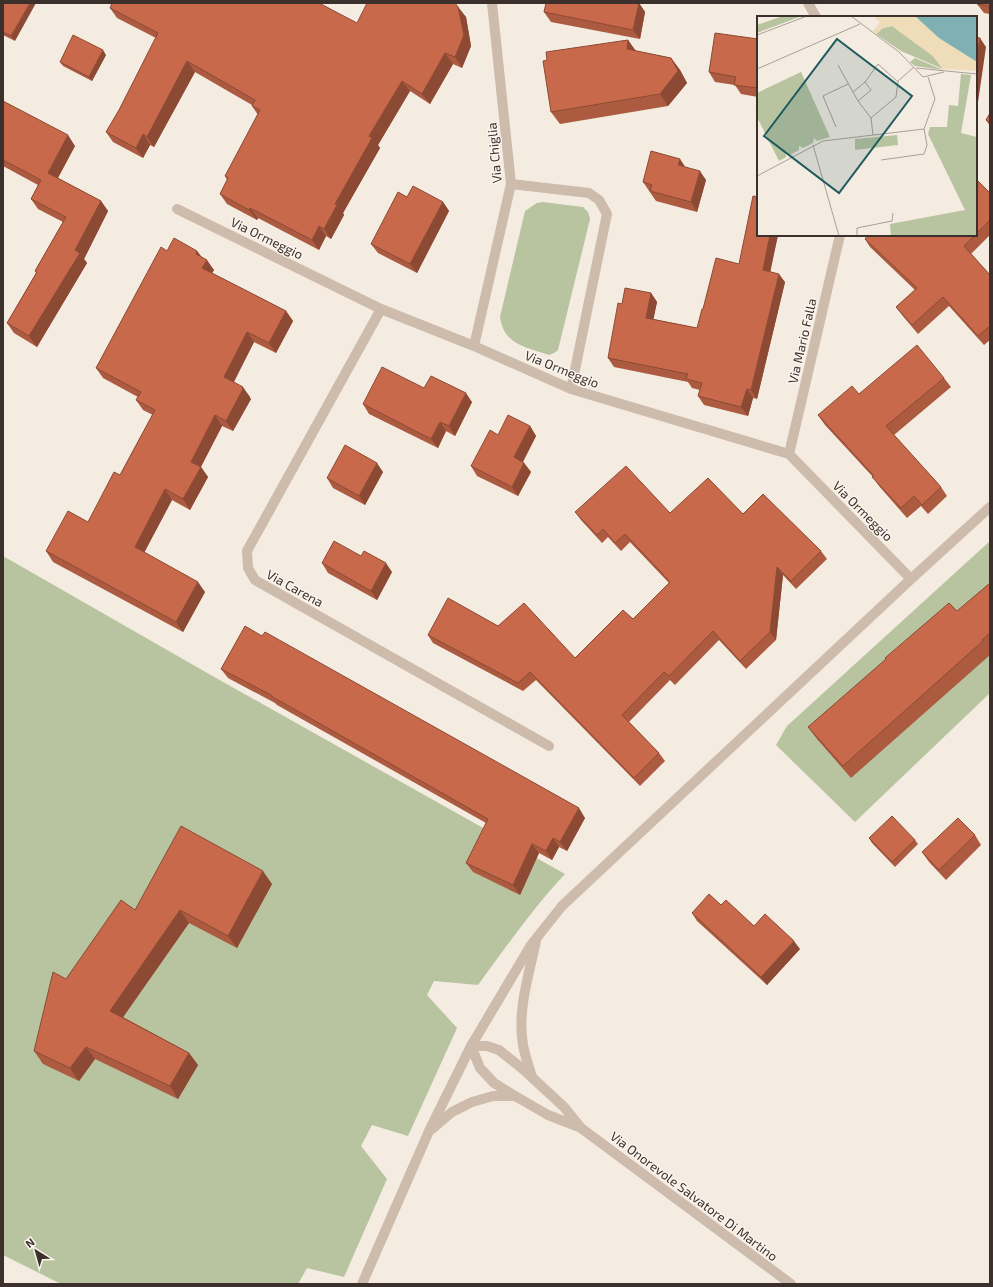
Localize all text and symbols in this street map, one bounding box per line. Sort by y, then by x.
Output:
inset map [757,16,977,236]
street label: Via Chiglia [483,122,505,184]
street label: Via Ormeggio [228,214,306,262]
street label: Via Mario Falla [784,297,820,385]
street label: Via Ormeggio [523,347,601,391]
street label: Via Ormeggio [830,478,896,544]
street label: Via Carena [264,566,326,610]
street label: Via Onorevole Salvatore Di Martino [607,1128,781,1264]
north arrow [16,1231,56,1271]
text: N [23,1235,37,1250]

